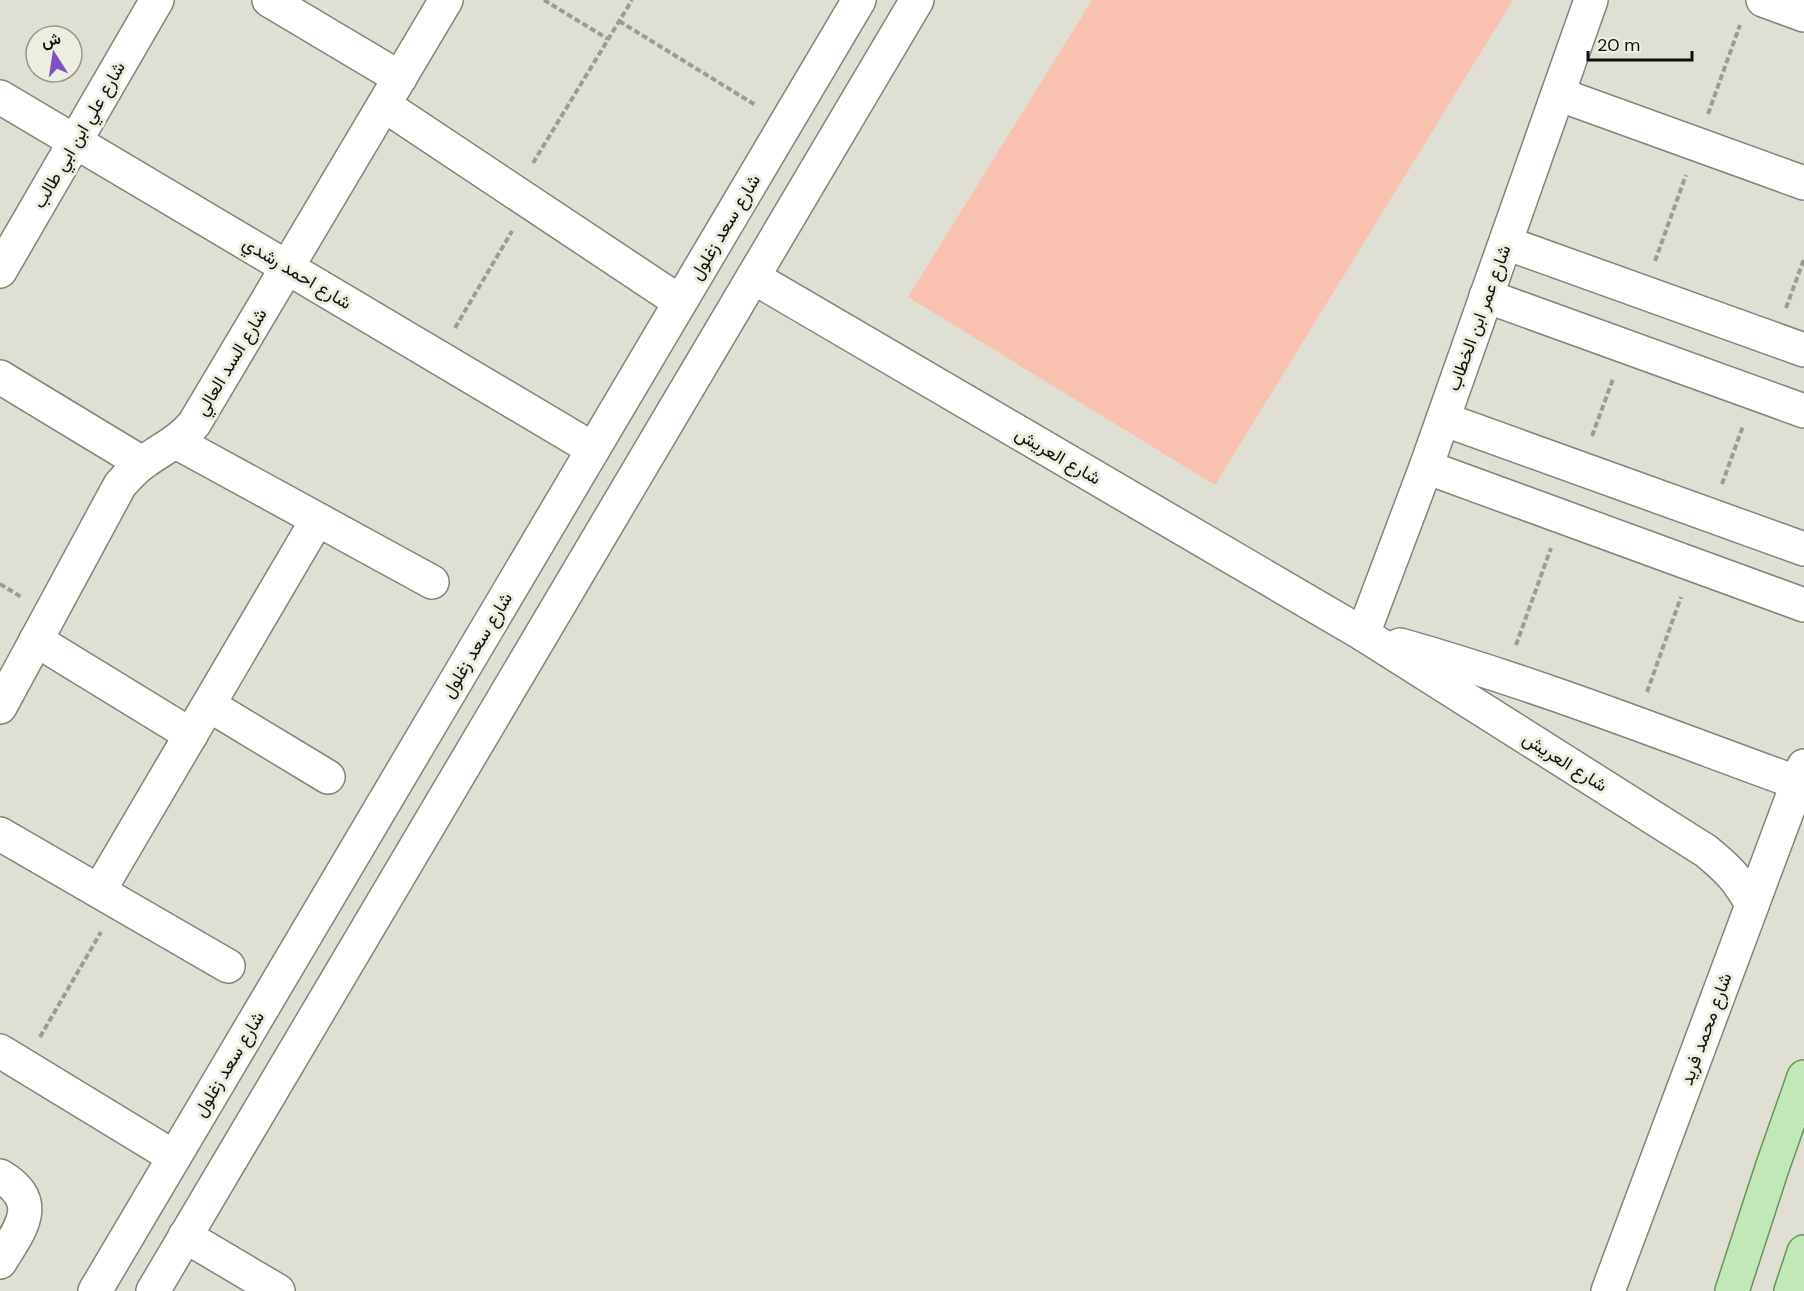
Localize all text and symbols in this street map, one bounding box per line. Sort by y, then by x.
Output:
north arrow [24,24,84,84]
scale bar [1588,24,1692,62]
text: ش [39,28,63,52]
text: 20 m [1597,33,1640,57]
street label: شارع علي ابن ابي طالب [27,57,133,214]
street label: شارع سعد زغلول [684,170,766,284]
street label: شارع احمد رشدي [237,231,356,318]
street label: شارع عمر ابن الخطاب [1441,242,1517,394]
street label: شارع السد العالي [190,304,275,422]
street label: شارع العريش [1011,422,1105,490]
street label: شارع سعد زغلول [436,588,518,702]
street label: شارع العريش [1518,727,1612,797]
street label: شارع محمد فريد [1675,969,1737,1089]
street label: شارع سعد زغلول [188,1007,270,1121]

